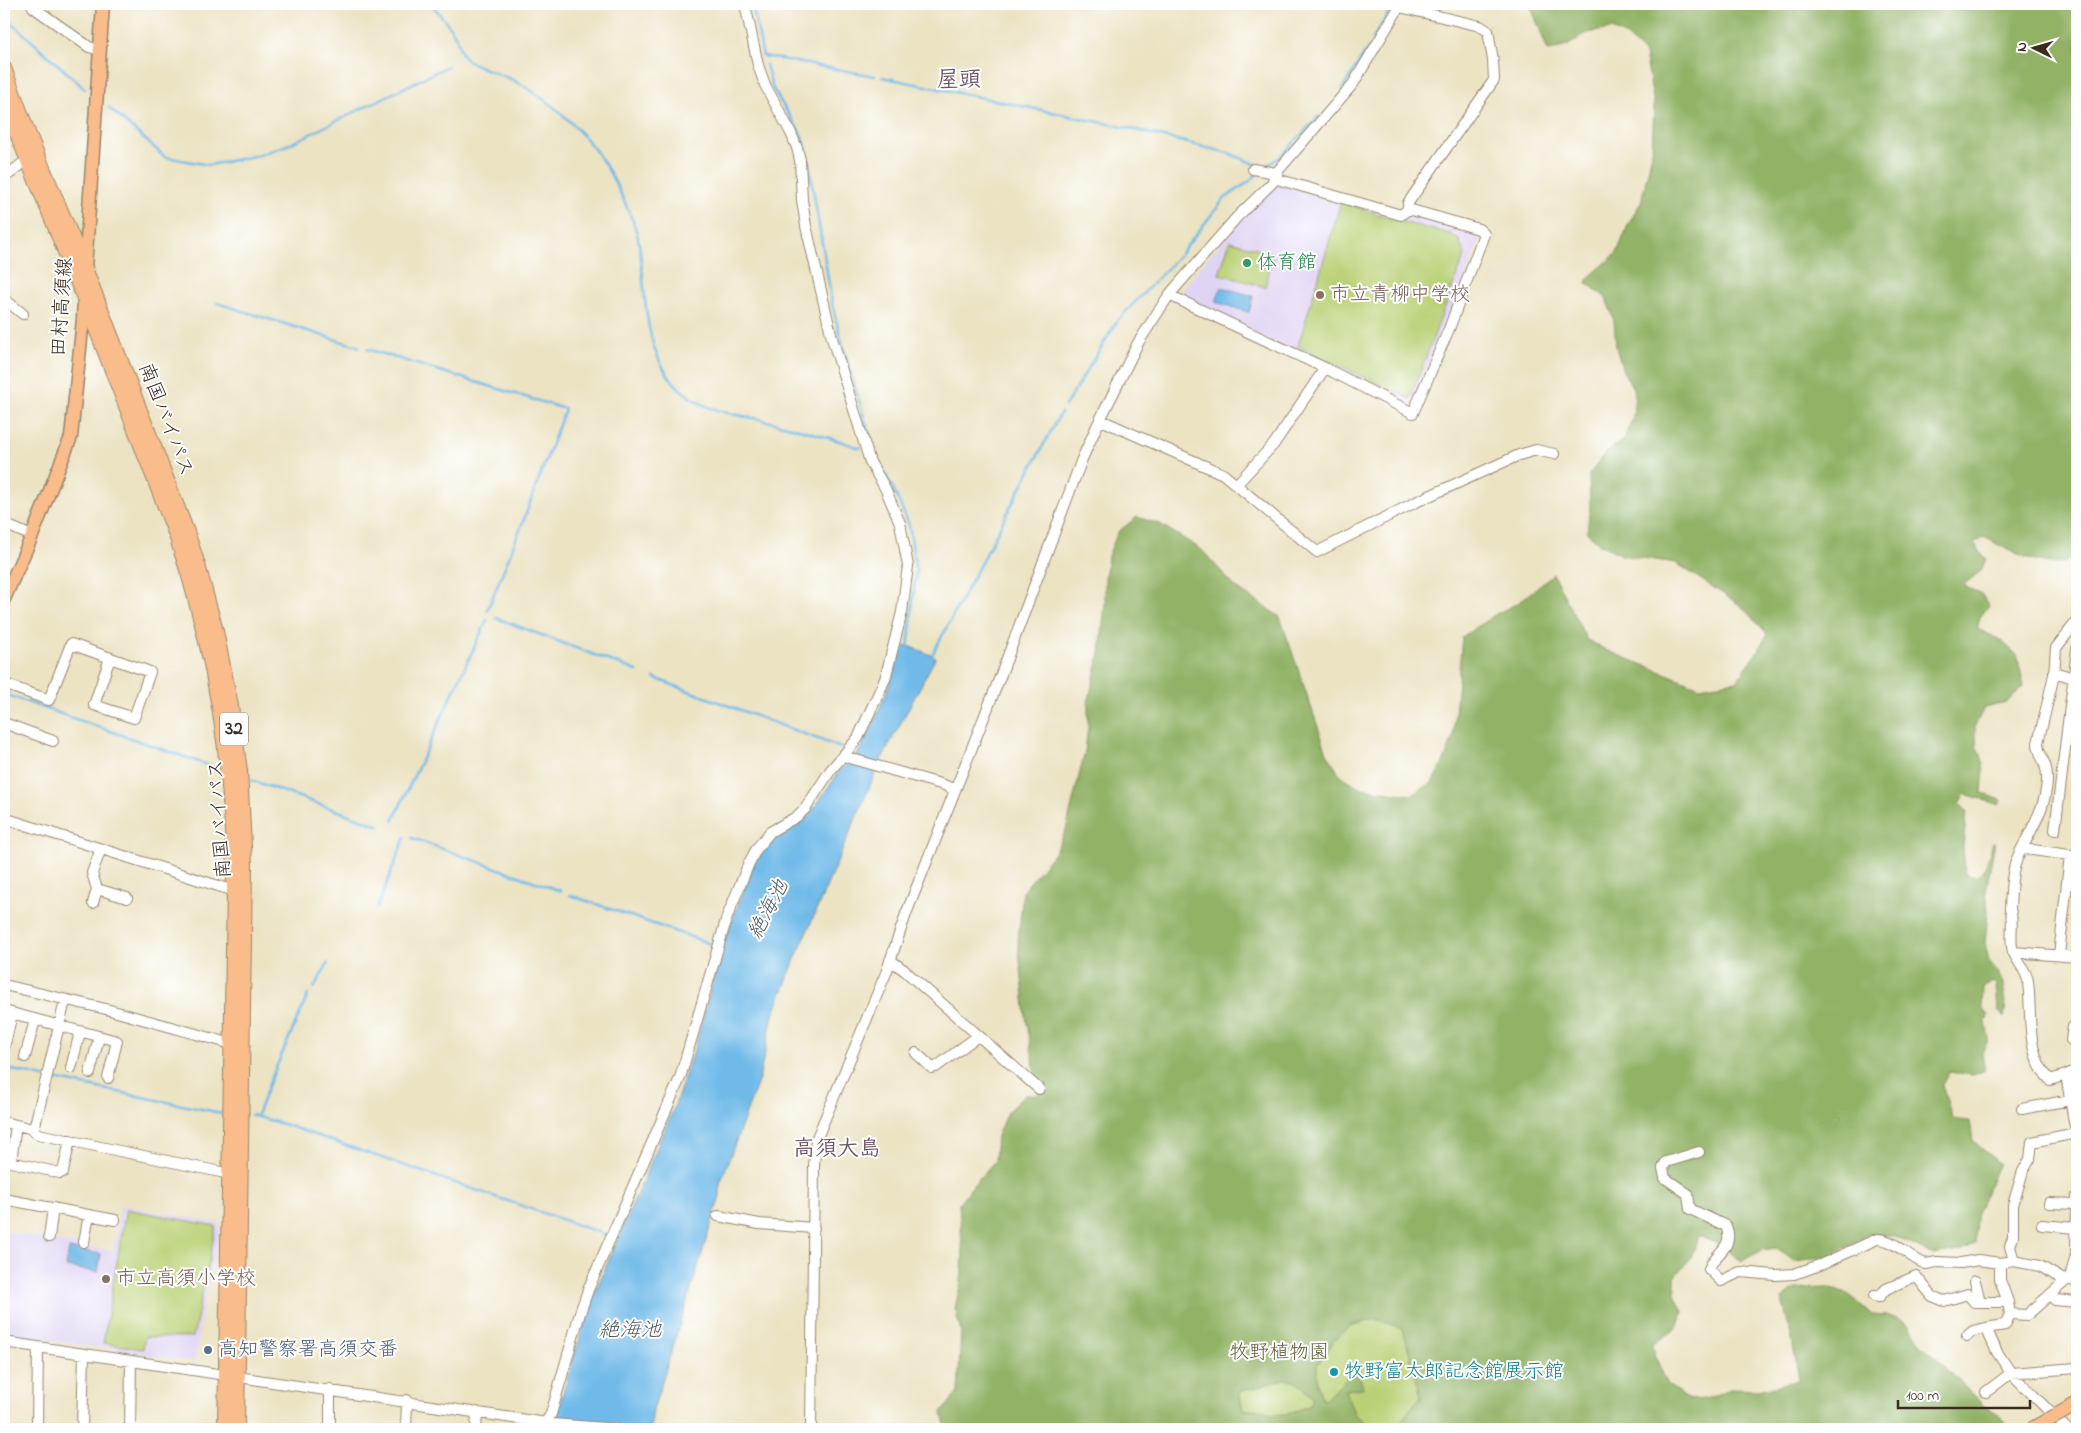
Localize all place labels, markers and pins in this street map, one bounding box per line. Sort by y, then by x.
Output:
place label: 体育館 [1257,249,1317,278]
marker: 体育館 [1241,257,1253,269]
place label: 市立青柳中学校 [1330,281,1470,310]
marker: 市立青柳中学校 [1314,289,1326,301]
place label: 市立高須小学校 [116,1265,256,1294]
marker: 市立高須小学校 [100,1273,112,1285]
place label: 高知警察署高須交番 [218,1336,398,1365]
marker: 高知警察署高須交番 [202,1344,214,1356]
place label: 牧野富太郎記念館展示館 [1344,1358,1564,1387]
marker: 牧野富太郎記念館展示館 [1328,1366,1340,1378]

